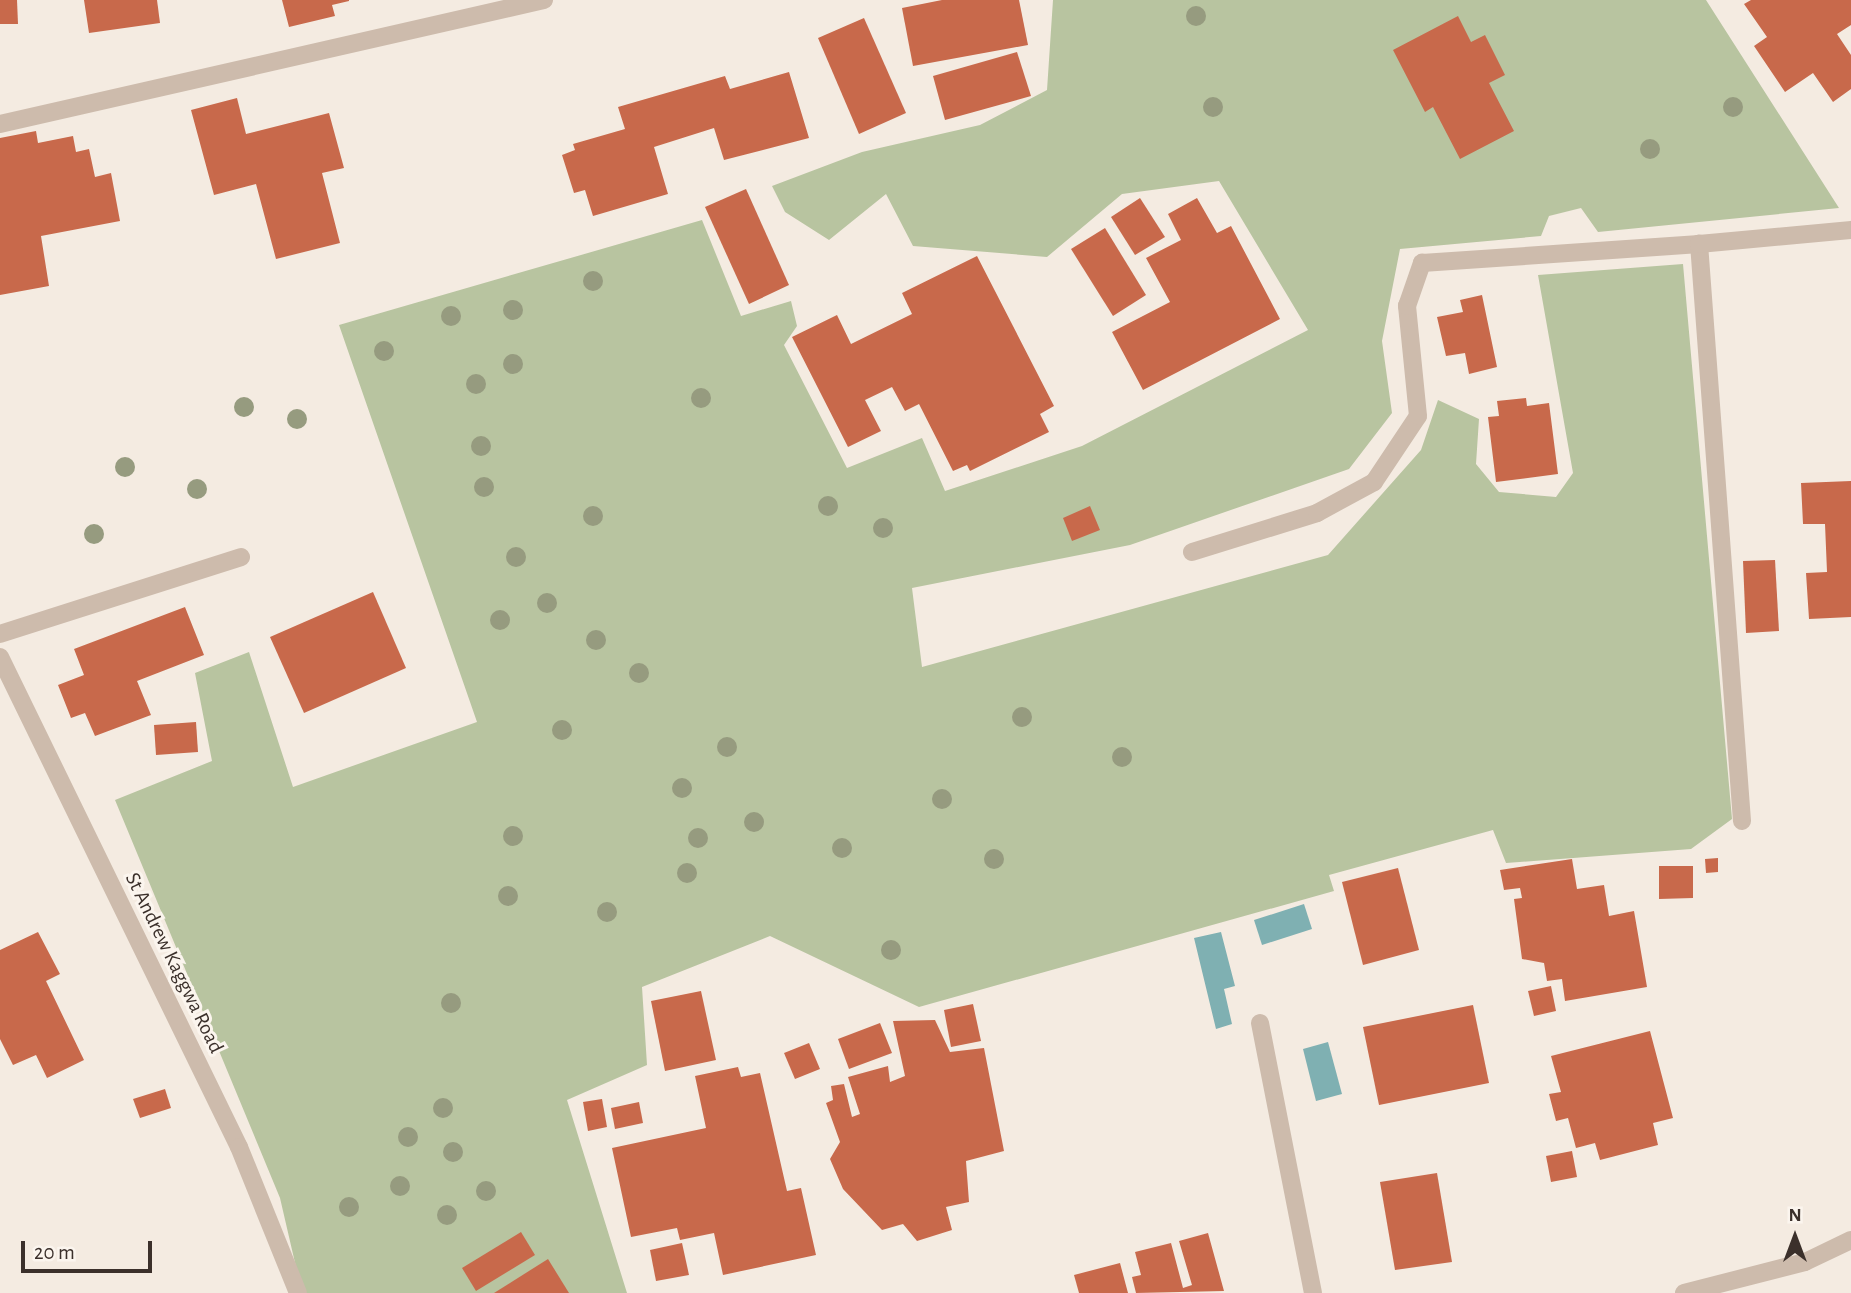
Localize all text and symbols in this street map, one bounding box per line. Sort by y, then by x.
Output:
street label: St Andrew Kaggwa Road [119,869,229,1057]
north arrow [1760,1202,1830,1272]
text: N [1788,1206,1802,1225]
scale bar [24,1226,156,1270]
text: 20 m [34,1242,75,1263]

